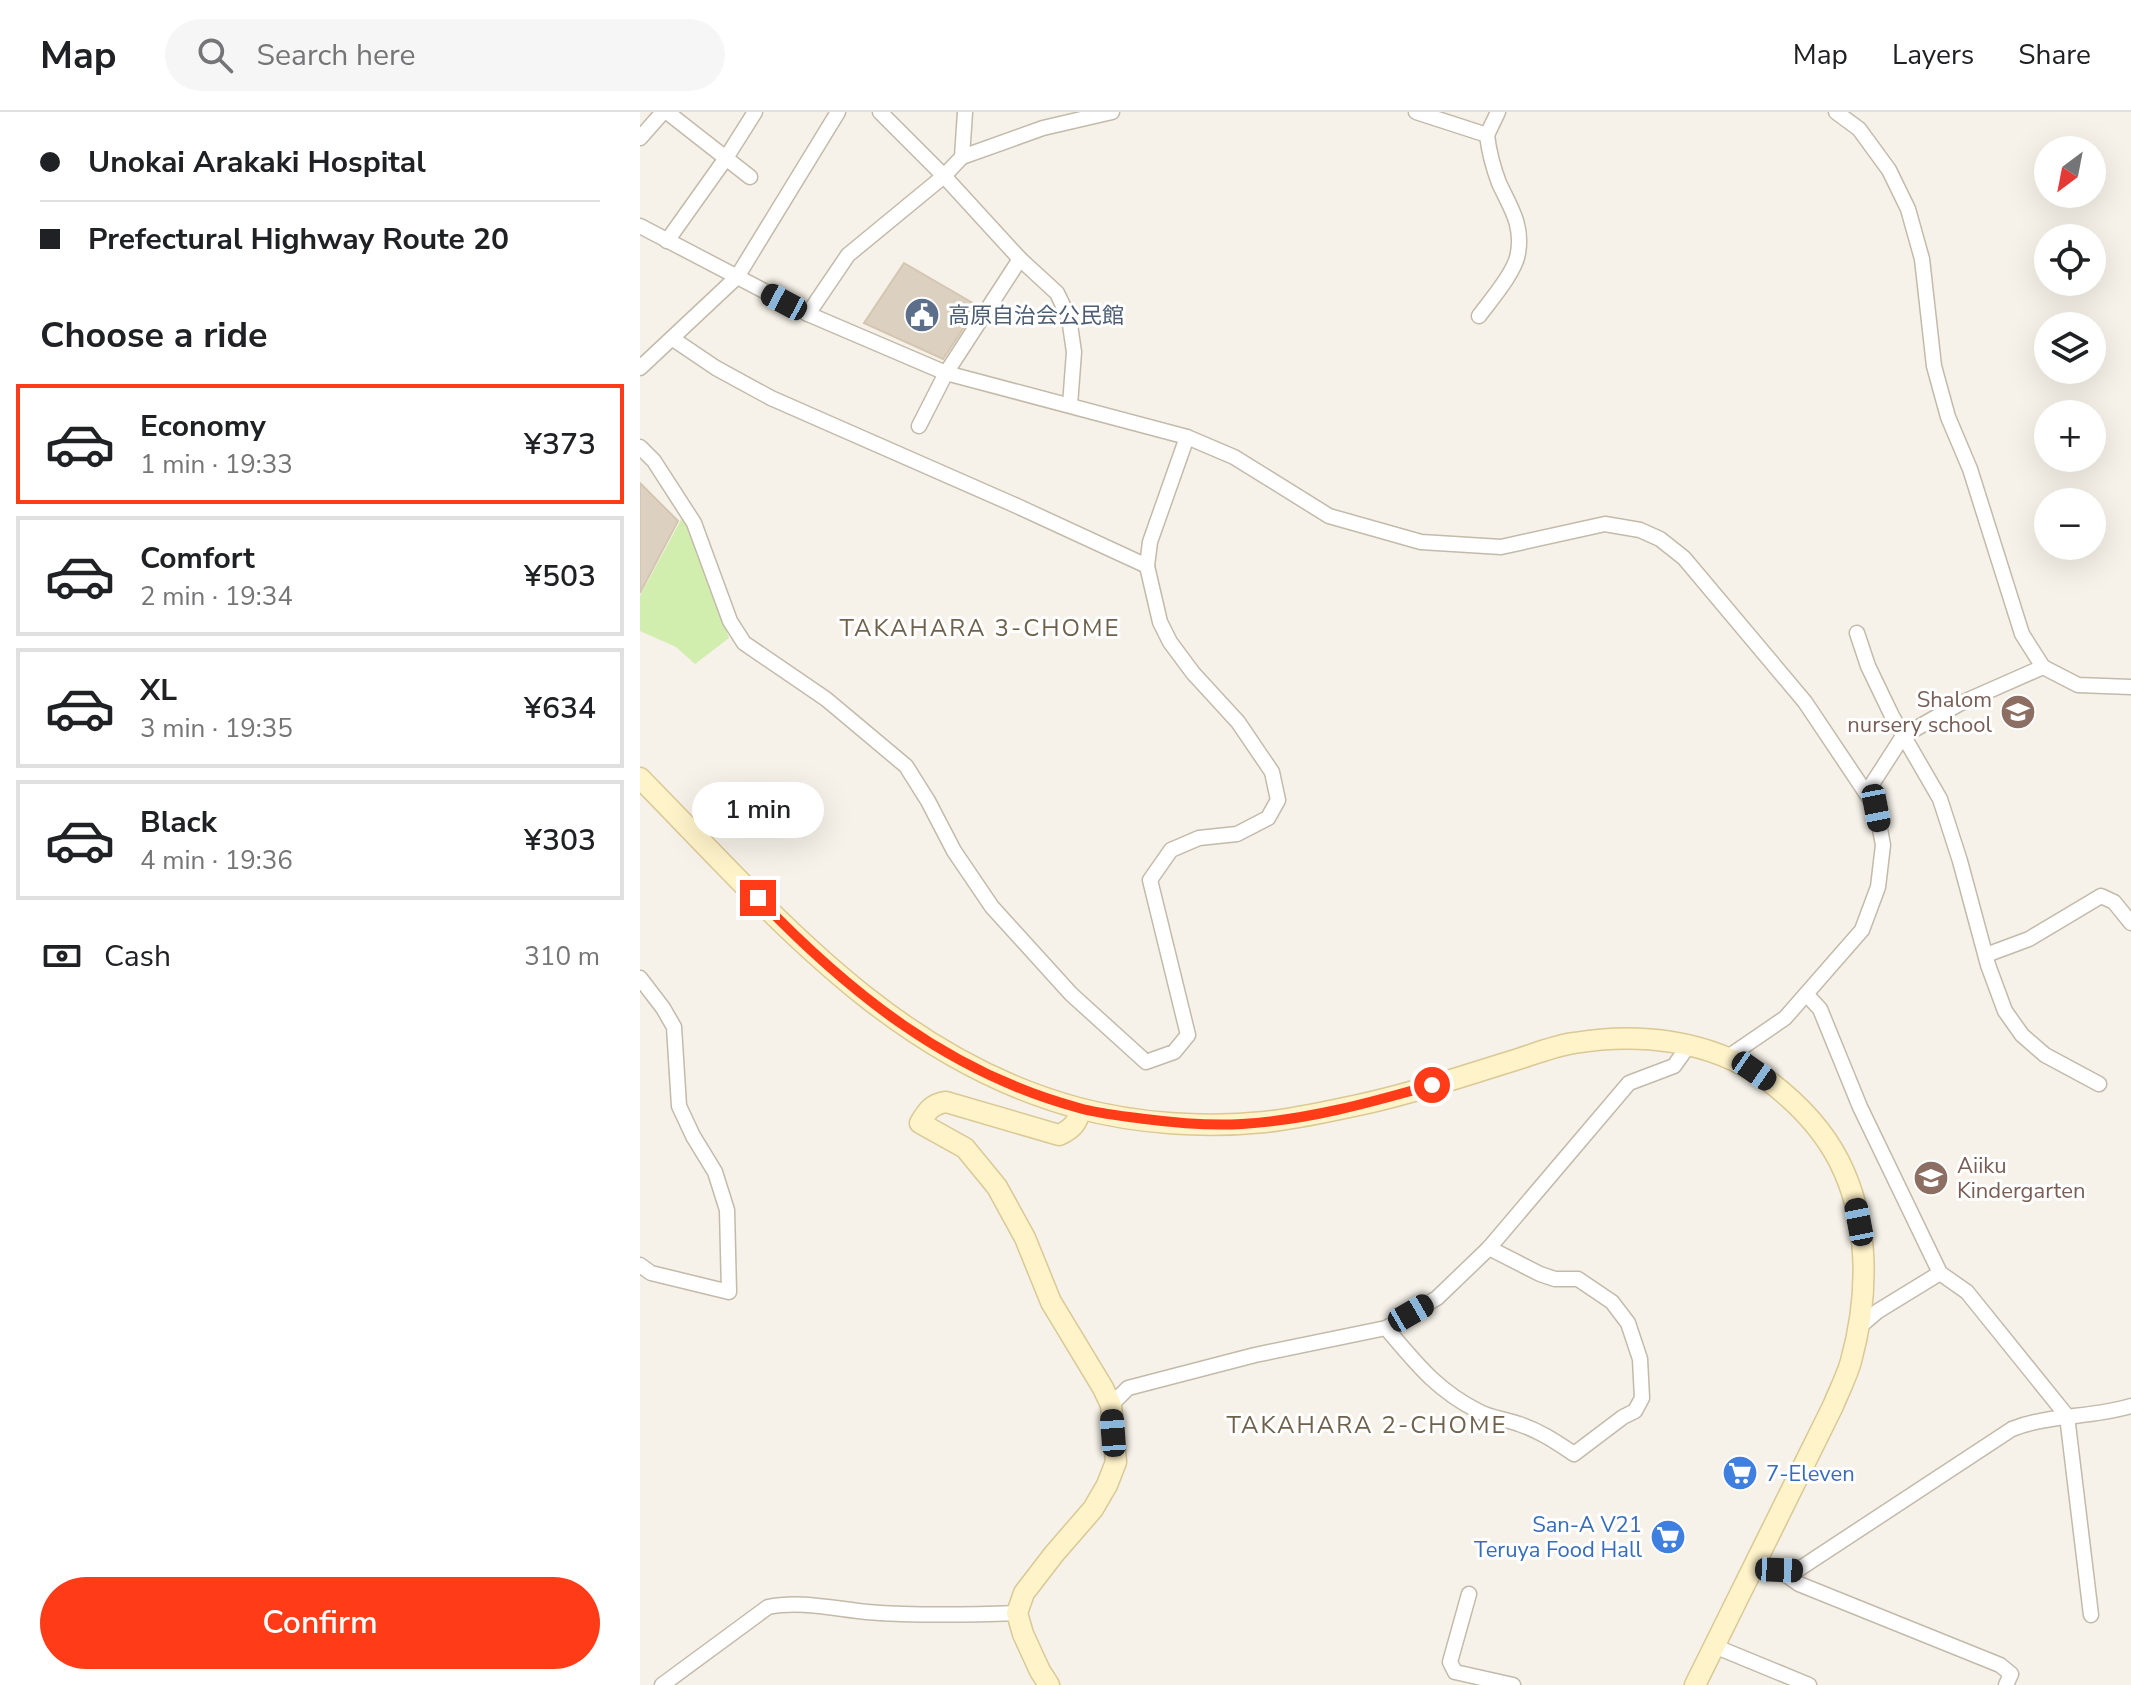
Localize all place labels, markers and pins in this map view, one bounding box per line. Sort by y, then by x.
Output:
public building icon: 高原自治会公民館 [903,296,941,334]
place label: 高原自治会公民館 [948,301,1124,331]
place label: Shalom nursery school [1847,685,1992,740]
school or university icon: Shalom nursery school [1999,693,2037,731]
place label: Aiiku Kindergarten [1957,1151,2085,1206]
school or university icon: Aiiku Kindergarten [1912,1159,1950,1197]
supermarket icon: 7-Eleven [1721,1454,1759,1492]
place label: 7-Eleven [1766,1459,1855,1489]
place label: San-A V21 Teruya Food Hall [1474,1510,1642,1565]
supermarket icon: San-A V21 Teruya Food Hall [1649,1518,1687,1556]

